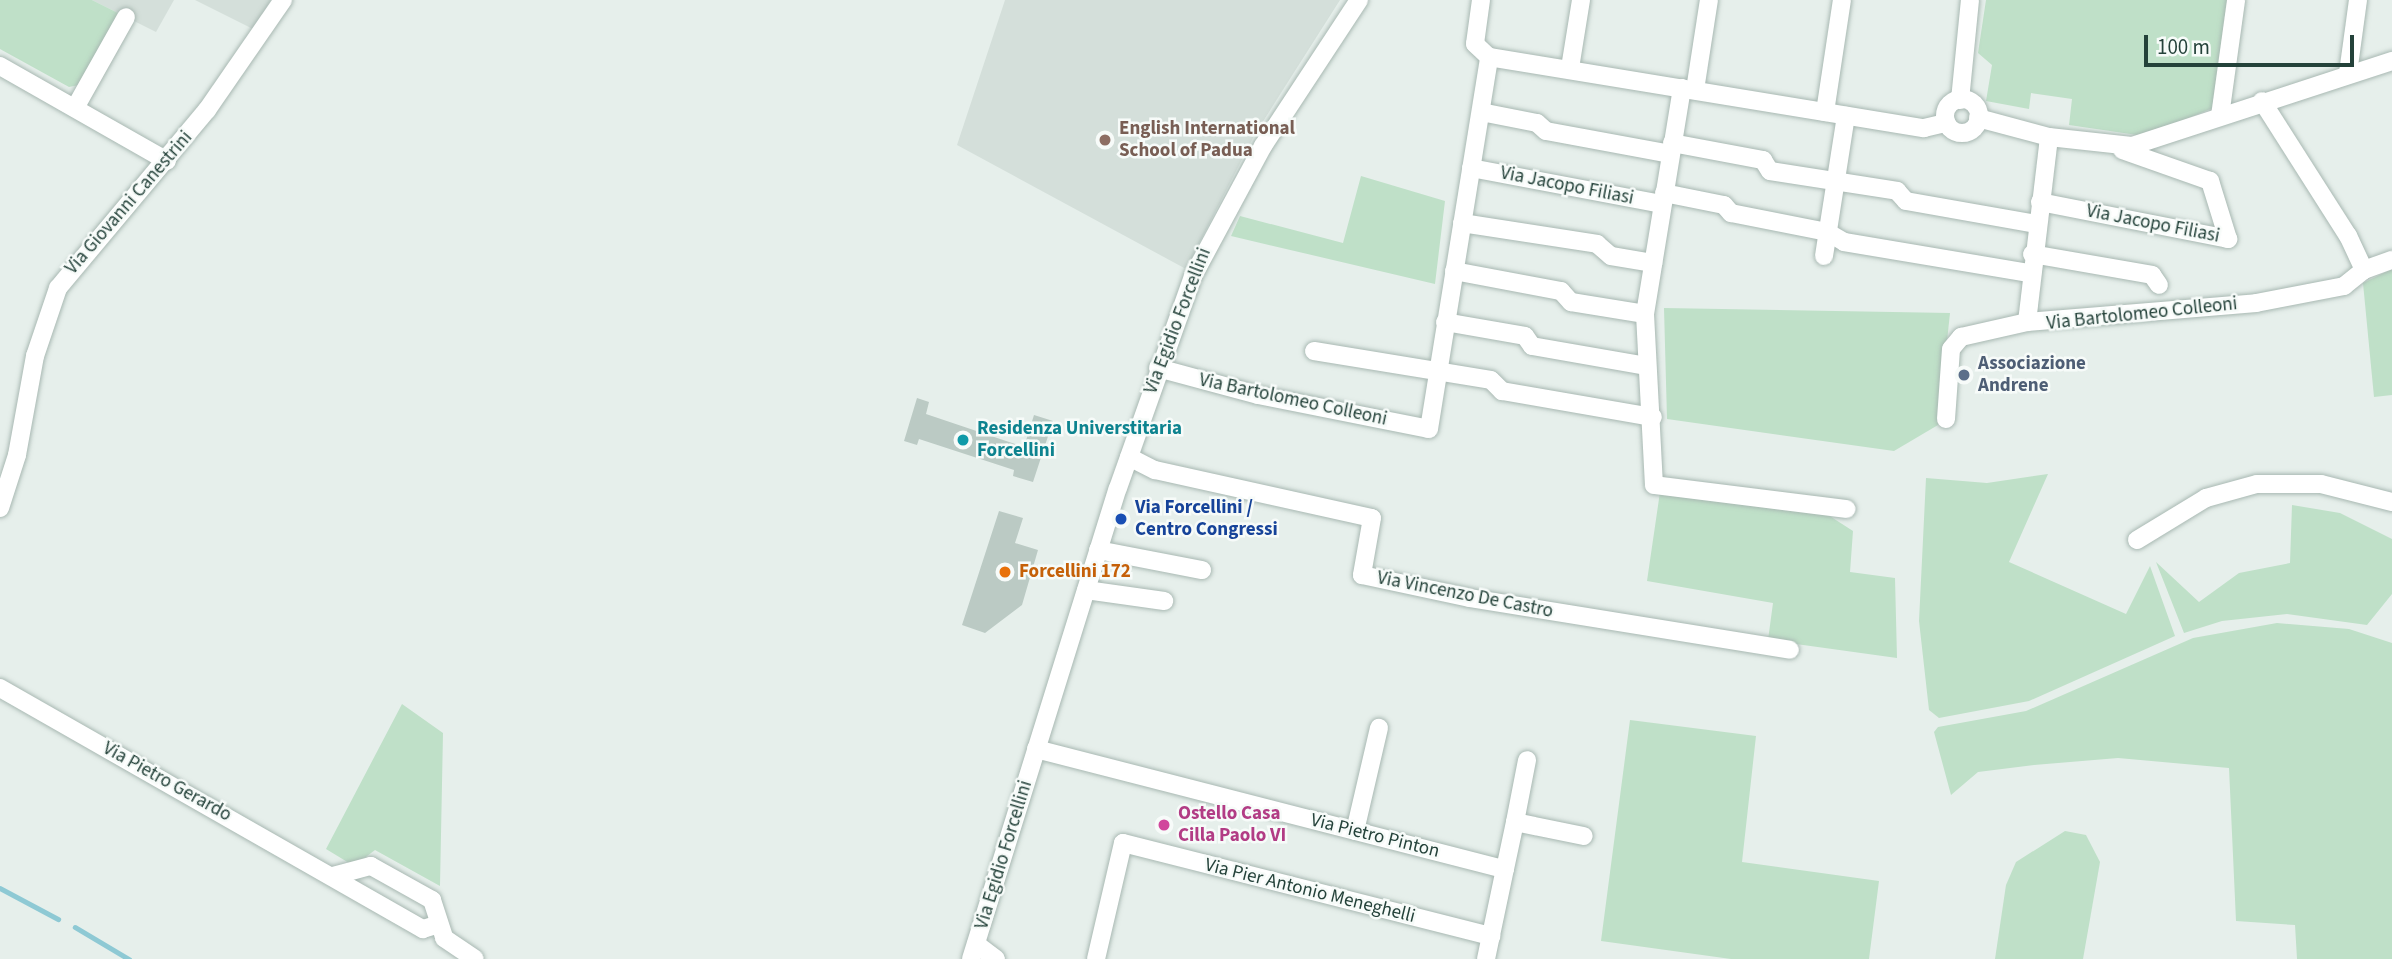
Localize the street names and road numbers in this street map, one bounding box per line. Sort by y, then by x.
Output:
street label: Via Giovanni Canestrini [61,127,197,279]
street label: Via Jacopo Filiasi [1498,162,1636,210]
street label: Via Jacopo Filiasi [2084,200,2222,248]
street label: Via Egidio Forcellini [1140,245,1216,397]
street label: Via Bartolomeo Colleoni [2045,293,2239,335]
street label: Via Bartolomeo Colleoni [1197,369,1389,431]
street label: Via Vincenzo De Castro [1375,567,1555,623]
street label: Via Pietro Gerardo [99,737,235,827]
street label: Via Egidio Forcellini [971,778,1037,932]
street label: Via Pietro Pinton [1308,809,1442,863]
street label: Via Pier Antonio Meneghelli [1202,854,1418,928]

